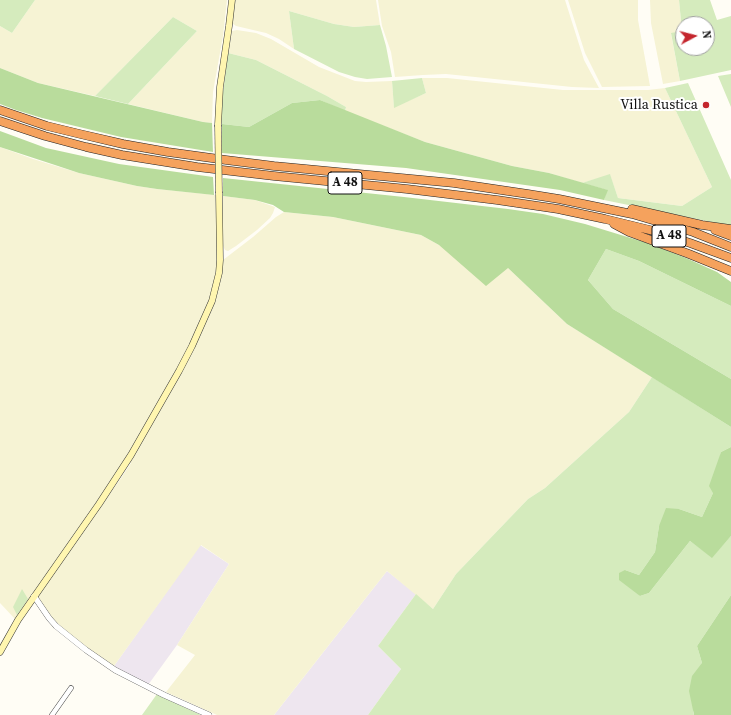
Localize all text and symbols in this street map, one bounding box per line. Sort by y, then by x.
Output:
north arrow [675,16,715,56]
text: N [698,30,714,39]
place label: Villa Rustica [620,97,698,113]
marker: Villa Rustica [701,100,711,110]
road number: A 48 [328,172,362,194]
road number: A 48 [652,225,686,247]

